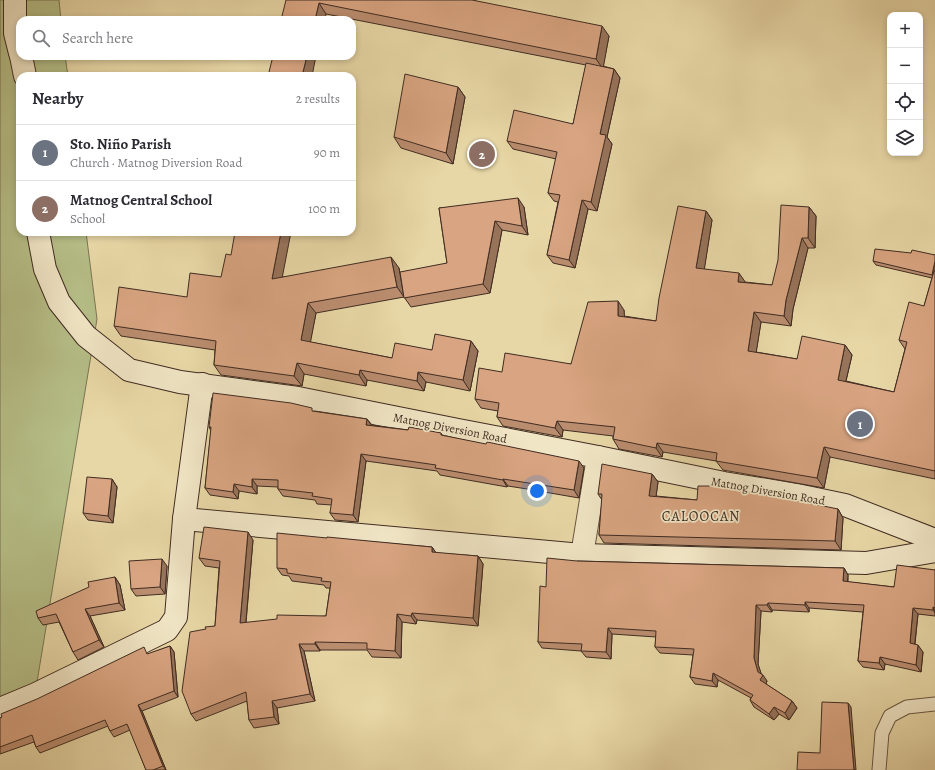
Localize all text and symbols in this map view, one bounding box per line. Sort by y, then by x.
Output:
map controls [887,12,923,156]
button: + [887,12,923,48]
search box [16,16,356,60]
icon: search [30,27,52,49]
text: Search here [62,28,133,48]
button: − [887,48,923,84]
button: locate [887,84,923,120]
text: Nearby [32,87,83,110]
text: 2 results [296,90,340,107]
button: layers [887,120,923,156]
text: Sto. Niño Parish [70,134,171,154]
pin: 2 [469,139,495,169]
text: 1 [43,144,47,161]
text: 90 m [314,144,340,161]
text: Church · Matnog Diversion Road [70,154,242,171]
text: Matnog Central School [70,190,212,210]
text: 2 [42,200,48,217]
text: 100 m [308,200,340,217]
text: School [70,210,105,227]
street label: Matnog Diversion Road [392,409,509,447]
pin: 1 [847,409,873,439]
street label: Matnog Diversion Road [710,473,827,509]
your location [527,481,547,501]
district label: CALOOCAN [662,507,740,526]

